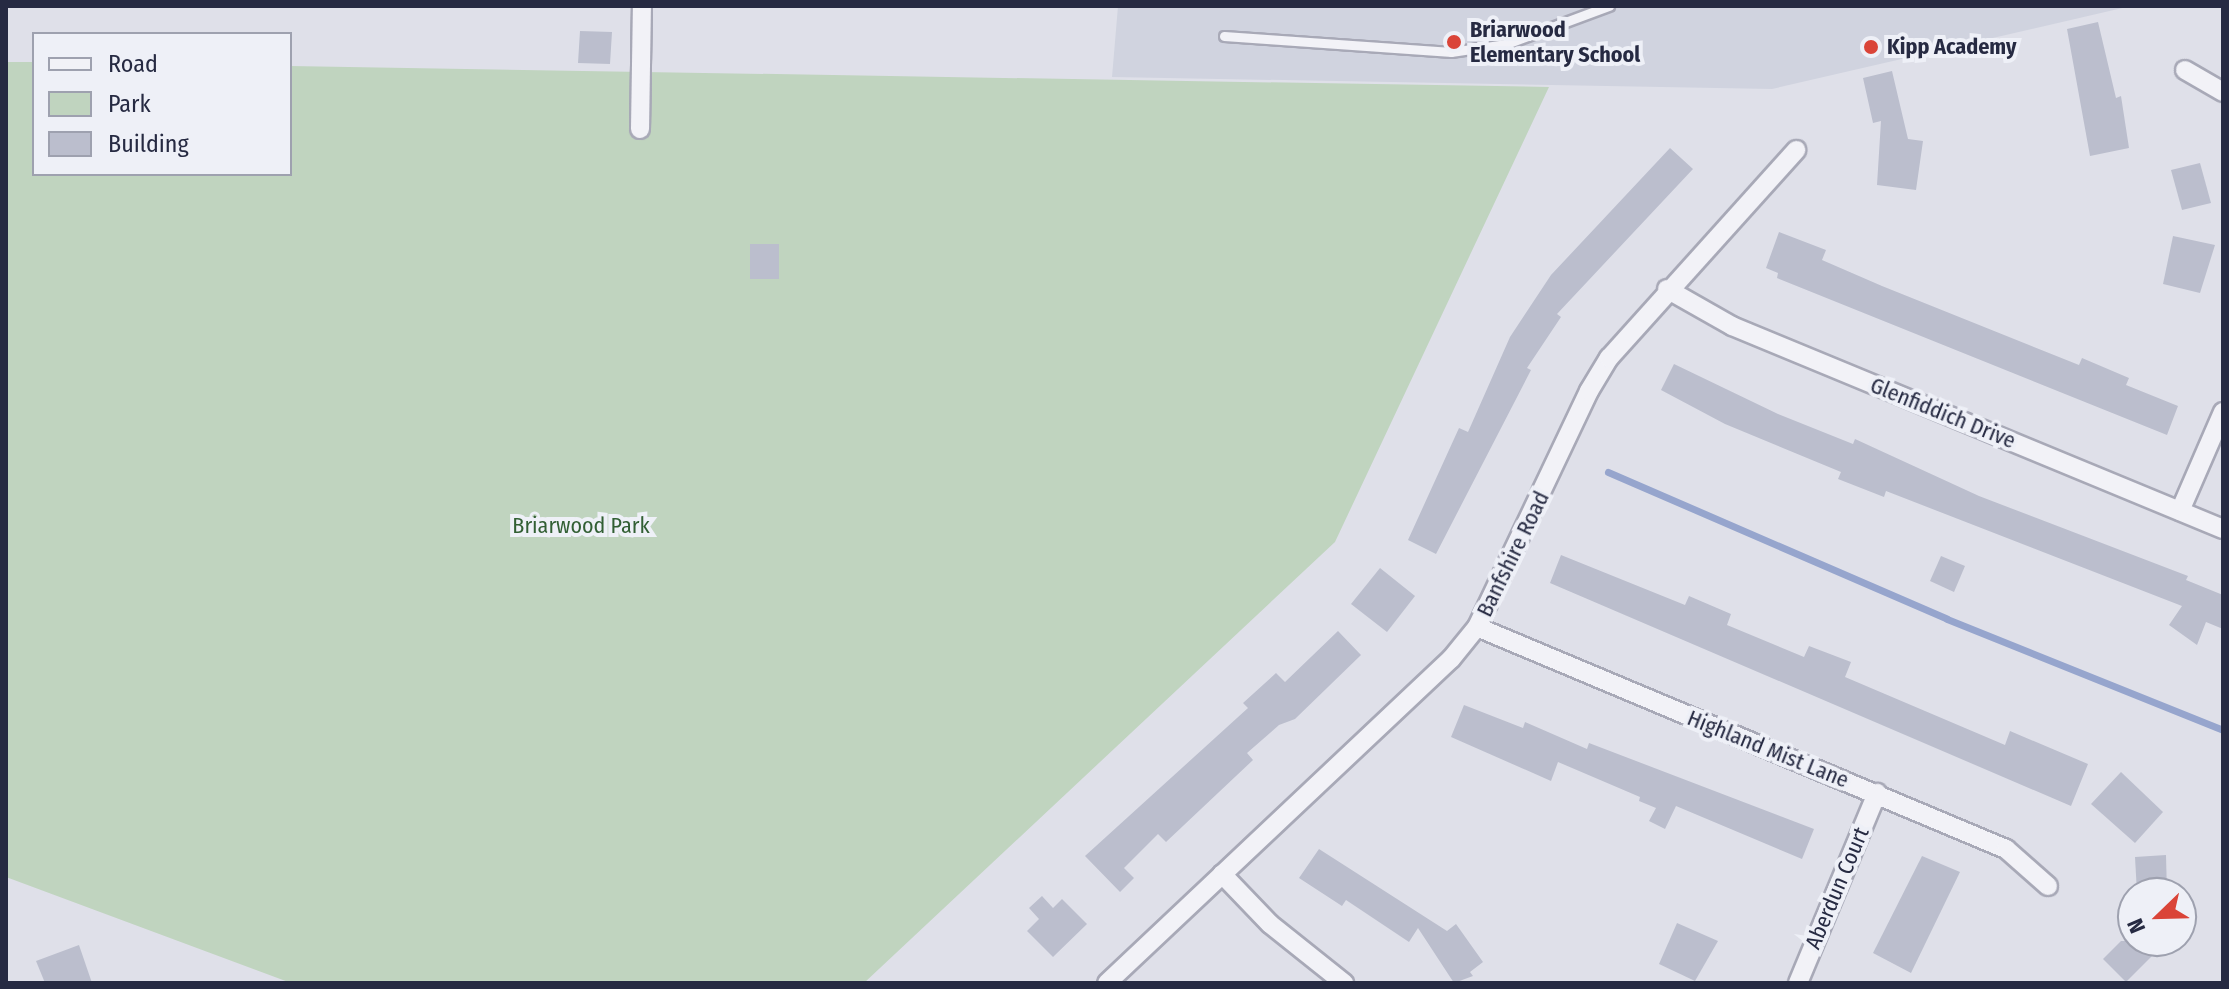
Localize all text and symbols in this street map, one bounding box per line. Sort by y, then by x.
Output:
place label: Briarwood Elementary School [1470,16,1640,68]
legend [32,32,292,176]
marker: Briarwood Elementary School [1445,33,1463,51]
place label: Kipp Academy [1887,34,2016,60]
marker: Kipp Academy [1862,38,1880,56]
text: Road [108,50,158,78]
text: Park [108,90,151,118]
text: Building [108,130,189,158]
street label: Glenfiddich Drive [1867,372,2019,454]
street label: Banfshire Road [1471,487,1555,621]
park label: Briarwood Park [512,513,650,539]
street label: Highland Mist Lane [1683,705,1853,793]
street label: Aberdun Court [1799,823,1875,953]
north arrow [2117,877,2197,957]
text: N [2121,914,2151,937]

